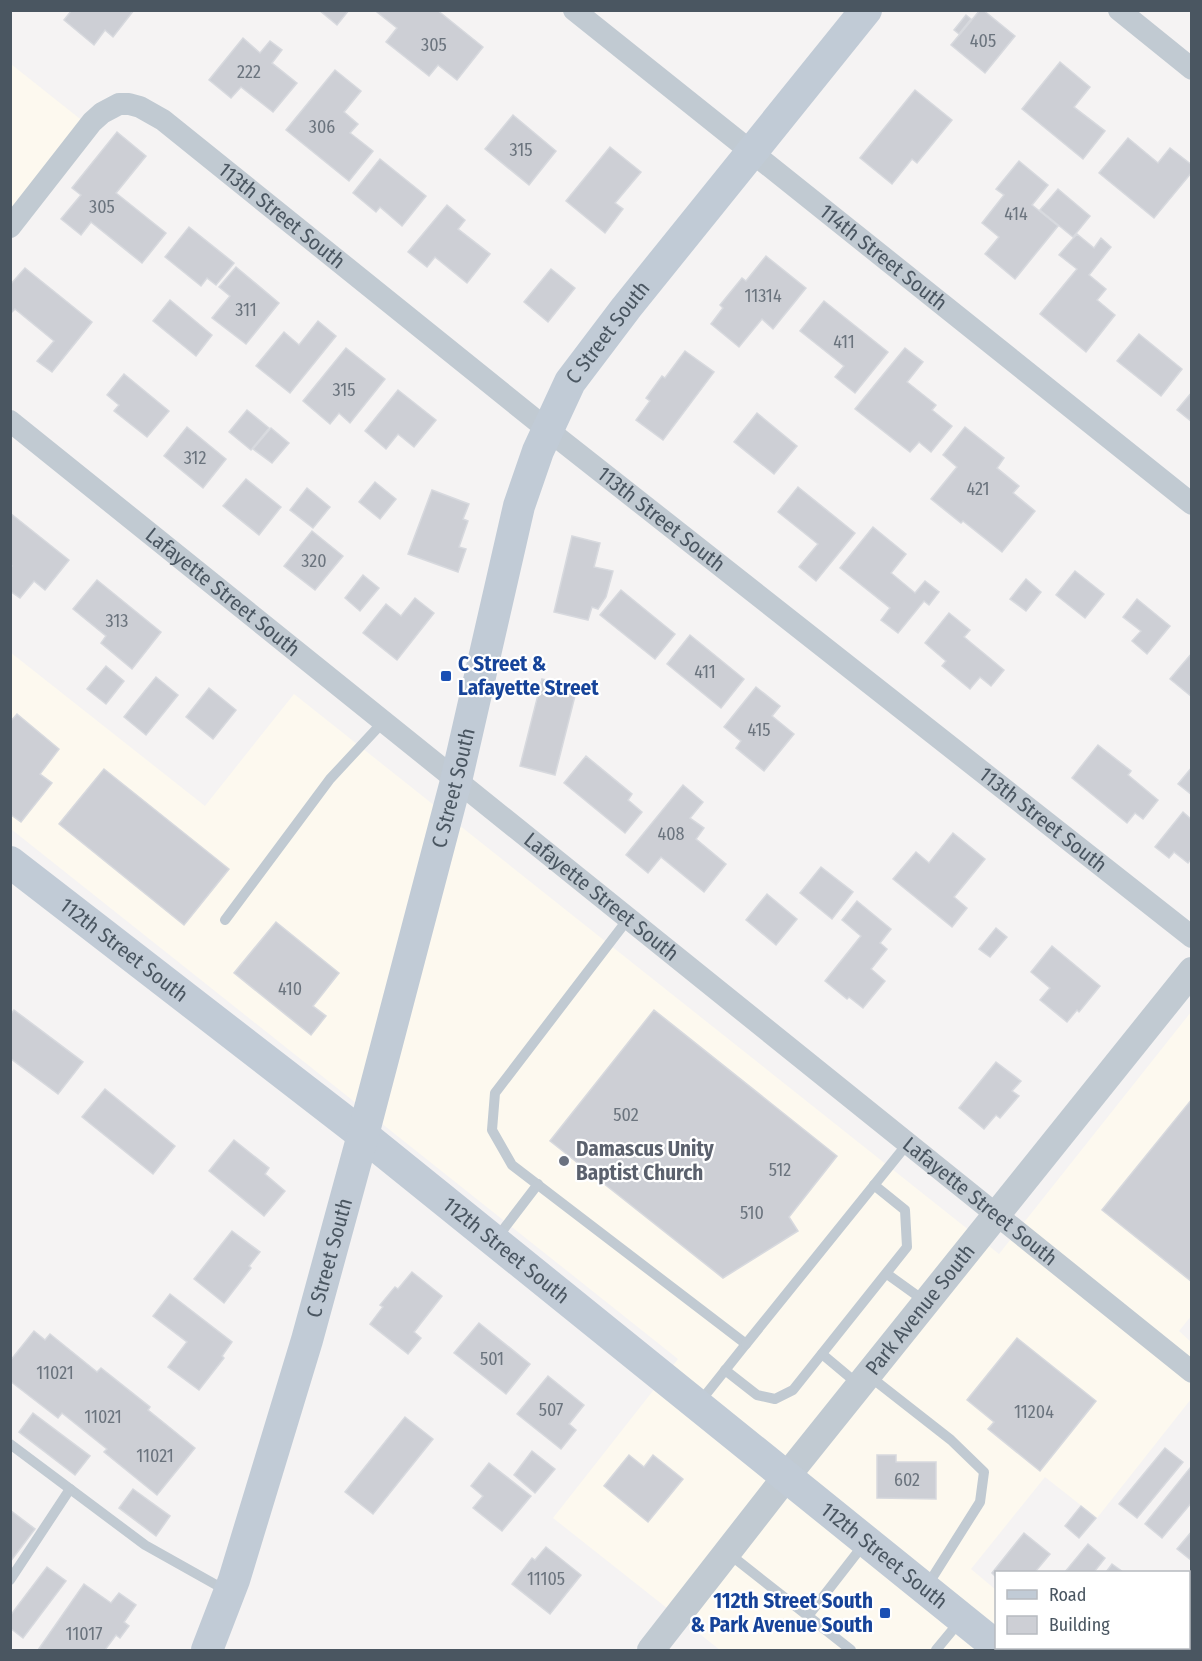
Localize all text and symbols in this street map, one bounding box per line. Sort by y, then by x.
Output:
house number: 405 [970,30,996,52]
house number: 305 [421,34,447,56]
house number: 222 [237,61,261,83]
house number: 306 [309,116,335,138]
house number: 315 [510,139,532,161]
street label: 113th Street South [213,157,350,274]
house number: 305 [89,196,115,218]
street label: 114th Street South [814,198,952,316]
house number: 414 [1004,203,1028,225]
street label: C Street South [560,276,655,389]
house number: 11314 [744,285,782,307]
house number: 311 [235,299,257,321]
house number: 411 [833,331,855,353]
house number: 315 [333,379,355,401]
house number: 312 [184,447,206,469]
street label: 113th Street South [592,461,730,577]
house number: 421 [966,478,990,500]
street label: Lafayette Street South [140,522,305,662]
house number: 320 [301,550,327,572]
house number: 313 [106,610,128,632]
place label: C Street & Lafayette Street [458,651,599,701]
house number: 411 [694,661,716,683]
marker: C Street & Lafayette Street [439,669,453,683]
house number: 415 [747,719,771,741]
street label: C Street South [426,726,481,851]
street label: 113th Street South [974,761,1112,878]
house number: 408 [657,823,685,845]
street label: Lafayette Street South [519,827,684,967]
street label: 112th Street South [55,892,193,1008]
house number: 410 [278,978,302,1000]
house number: 502 [613,1104,639,1126]
street label: Lafayette Street South [898,1131,1063,1271]
place label: Damascus Unity Baptist Church [576,1136,715,1186]
marker: Damascus Unity Baptist Church [557,1154,571,1168]
house number: 512 [769,1159,791,1181]
street label: 112th Street South [437,1192,575,1309]
street label: C Street South [301,1195,358,1320]
house number: 510 [740,1202,764,1224]
street label: Park Avenue South [860,1239,981,1380]
house number: 501 [480,1348,504,1370]
house number: 11021 [36,1362,74,1384]
house number: 507 [539,1399,563,1421]
house number: 11204 [1014,1401,1054,1423]
house number: 11021 [84,1406,122,1428]
house number: 11021 [136,1445,174,1467]
house number: 602 [894,1469,920,1491]
street label: 112th Street South [816,1497,953,1615]
house number: 11105 [527,1568,565,1590]
legend [995,1571,1190,1649]
text: Road [1049,1584,1086,1606]
place label: 112th Street South & Park Avenue South [690,1588,873,1638]
marker: 112th Street South & Park Avenue South [878,1606,892,1620]
text: Building [1049,1614,1110,1636]
house number: 11017 [65,1623,103,1645]

